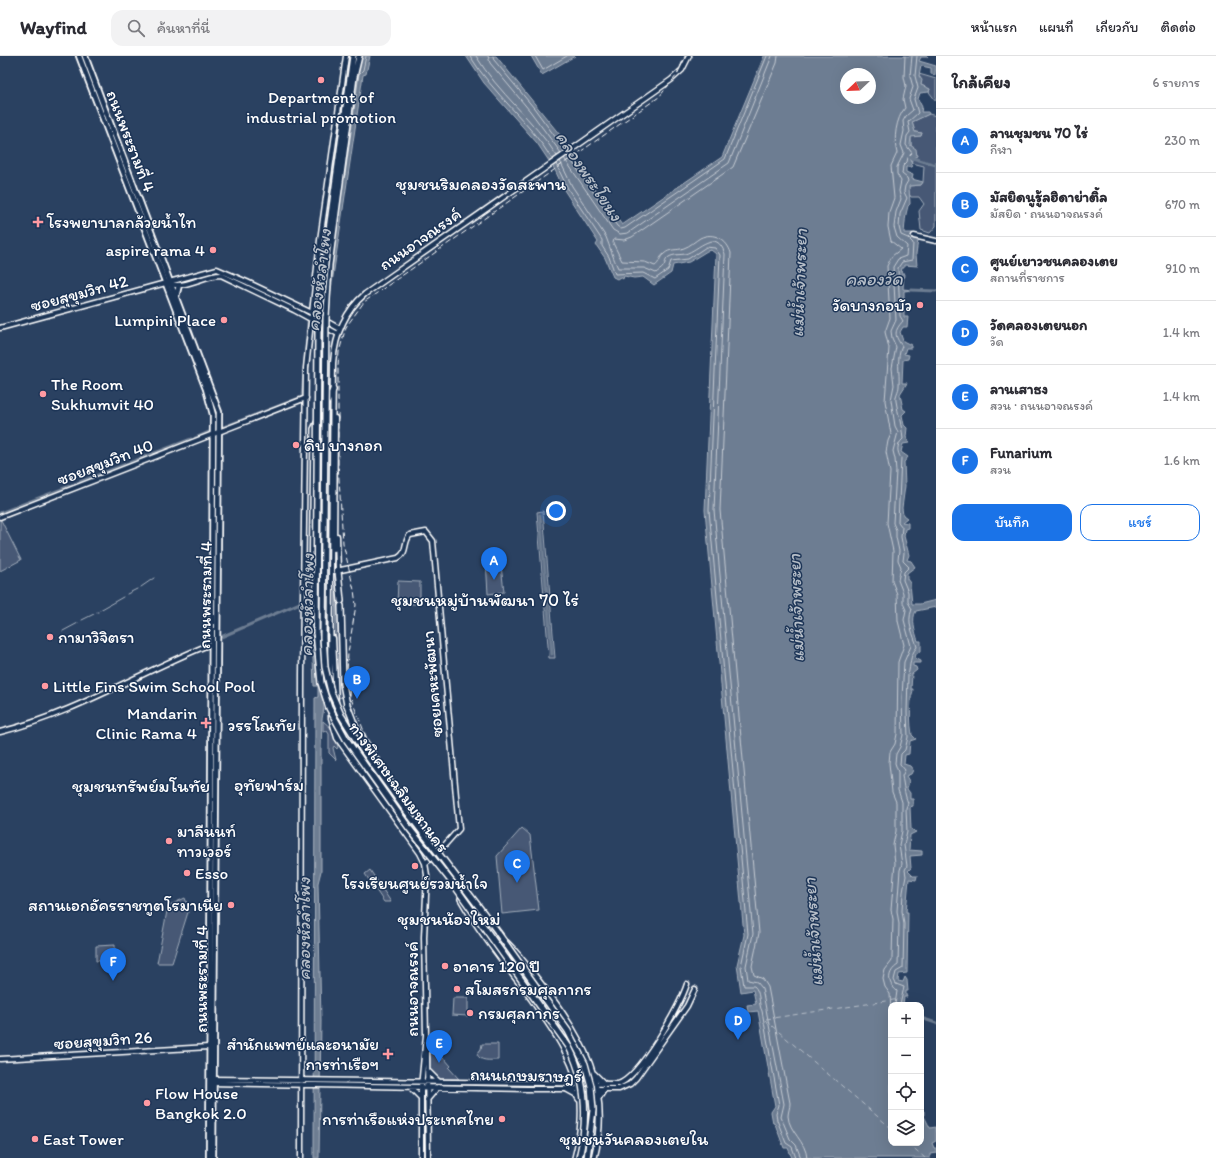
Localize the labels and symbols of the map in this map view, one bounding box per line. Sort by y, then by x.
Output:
north arrow [840,68,876,104]
marker: Department of industrial promotion [316,75,326,85]
street label: ถนนพระรามที่ 4 [102,87,160,195]
place label: Department of industrial promotion [246,87,396,127]
water label: คลองพระโขนง [551,127,628,226]
district label: ชุมชนริมคลองวัดสะพาน [396,173,567,195]
street label: ถนนอาจณรงค์ [375,203,465,275]
place label: โรงพยาบาลกล้วยน้ำไท [46,212,196,232]
marker: โรงพยาบาลกล้วยน้ำไท [32,216,44,228]
water label: คลองหัวลำโพง [302,226,336,332]
water label: แม่น้ำเจ้าพระยา [785,228,812,338]
place label: aspire rama 4 [105,240,205,260]
marker: aspire rama 4 [208,245,218,255]
water label: คลองวัด [845,267,904,291]
street label: ซอยสุขุมวิท 42 [28,270,130,317]
place label: วัดบางกอบัว [832,295,912,315]
marker: วัดบางกอบัว [915,300,925,310]
place label: Lumpini Place [114,310,216,330]
marker: Lumpini Place [219,315,229,325]
place label: The Room Sukhumvit 40 [51,374,154,414]
marker: The Room Sukhumvit 40 [38,389,48,399]
street label: ซอยสุขุมวิท 40 [54,434,156,490]
place label: ดิบ บางกอก [304,435,383,455]
marker: ดิบ บางกอก [291,440,301,450]
your location [546,501,566,521]
street label: ถนนพระรามที่ 4 [194,541,216,649]
pin: A [481,547,507,580]
water label: คลองหัวลำโพง [295,552,319,657]
water label: แม่น้ำเจ้าพระยา [782,553,809,663]
district label: ชุมชนหมู่บ้านพัฒนา 70 ไร่ [391,589,579,611]
place label: กามาวิจิตรา [58,627,134,647]
street label: ซอยเคหะพัฒนา [417,630,447,738]
marker: กามาวิจิตรา [45,632,55,642]
pin: B [344,666,370,699]
place label: Little Fins Swim School Pool [53,676,256,696]
marker: Little Fins Swim School Pool [40,681,50,691]
place label: Mandarin Clinic Rama 4 [95,703,197,743]
district label: วรรโณทัย [228,714,296,736]
marker: Mandarin Clinic Rama 4 [200,717,212,729]
street label: ทางพิเศษเฉลิมมหานคร [345,718,453,857]
district label: อุทัยฟาร์ม [234,774,304,796]
district label: ชุมชนทรัพย์มโนทัย [72,775,210,797]
place label: มาลีนนท์ ทาวเวอร์ [177,821,236,861]
marker: มาลีนนท์ ทาวเวอร์ [164,836,174,846]
pin: C [504,850,530,883]
marker: โรงเรียนศูนย์รวมน้ำใจ [410,861,420,871]
place label: Esso [195,863,228,883]
marker: Esso [182,868,192,878]
place label: โรงเรียนศูนย์รวมน้ำใจ [341,873,488,894]
water label: คลองหัวลำโพง [293,876,315,981]
water label: แม่น้ำเจ้าพระยา [797,877,828,987]
place label: สถานเอกอัครราชทูตโรมาเนีย [28,895,223,916]
marker: สถานเอกอัครราชทูตโรมาเนีย [226,900,236,910]
district label: ชุมชนน้องใหม่ [398,908,500,930]
street label: ถนนพระรามที่ 4 [191,925,211,1033]
street label: ถนนอาจณรงค์ [402,941,422,1037]
pin: F [100,948,126,981]
place label: อาคาร 120 ปี [453,956,540,976]
marker: อาคาร 120 ปี [440,961,450,971]
place label: สโมสรกรมศุลกากร [465,979,592,1000]
marker: สโมสรกรมศุลกากร [452,984,462,994]
place label: กรมศุลกากร [478,1003,560,1024]
pin: D [725,1007,751,1040]
marker: กรมศุลกากร [465,1008,475,1018]
street label: ซอยสุขุมวิท 26 [53,1027,153,1054]
pin: E [426,1030,452,1063]
place label: สำนักแพทย์และอนามัย การท่าเรือฯ [227,1034,379,1074]
marker: สำนักแพทย์และอนามัย การท่าเรือฯ [382,1048,394,1060]
street label: ถนนเกษมราษฎร์ [470,1064,582,1086]
place label: Flow House Bangkok 2.0 [155,1083,247,1123]
marker: Flow House Bangkok 2.0 [142,1098,152,1108]
place label: การท่าเรือแห่งประเทศไทย [322,1109,494,1129]
marker: การท่าเรือแห่งประเทศไทย [497,1114,507,1124]
district label: ชุมชนวันคลองเตยใน [560,1128,709,1150]
place label: East Tower [43,1129,124,1149]
marker: East Tower [30,1134,40,1144]

